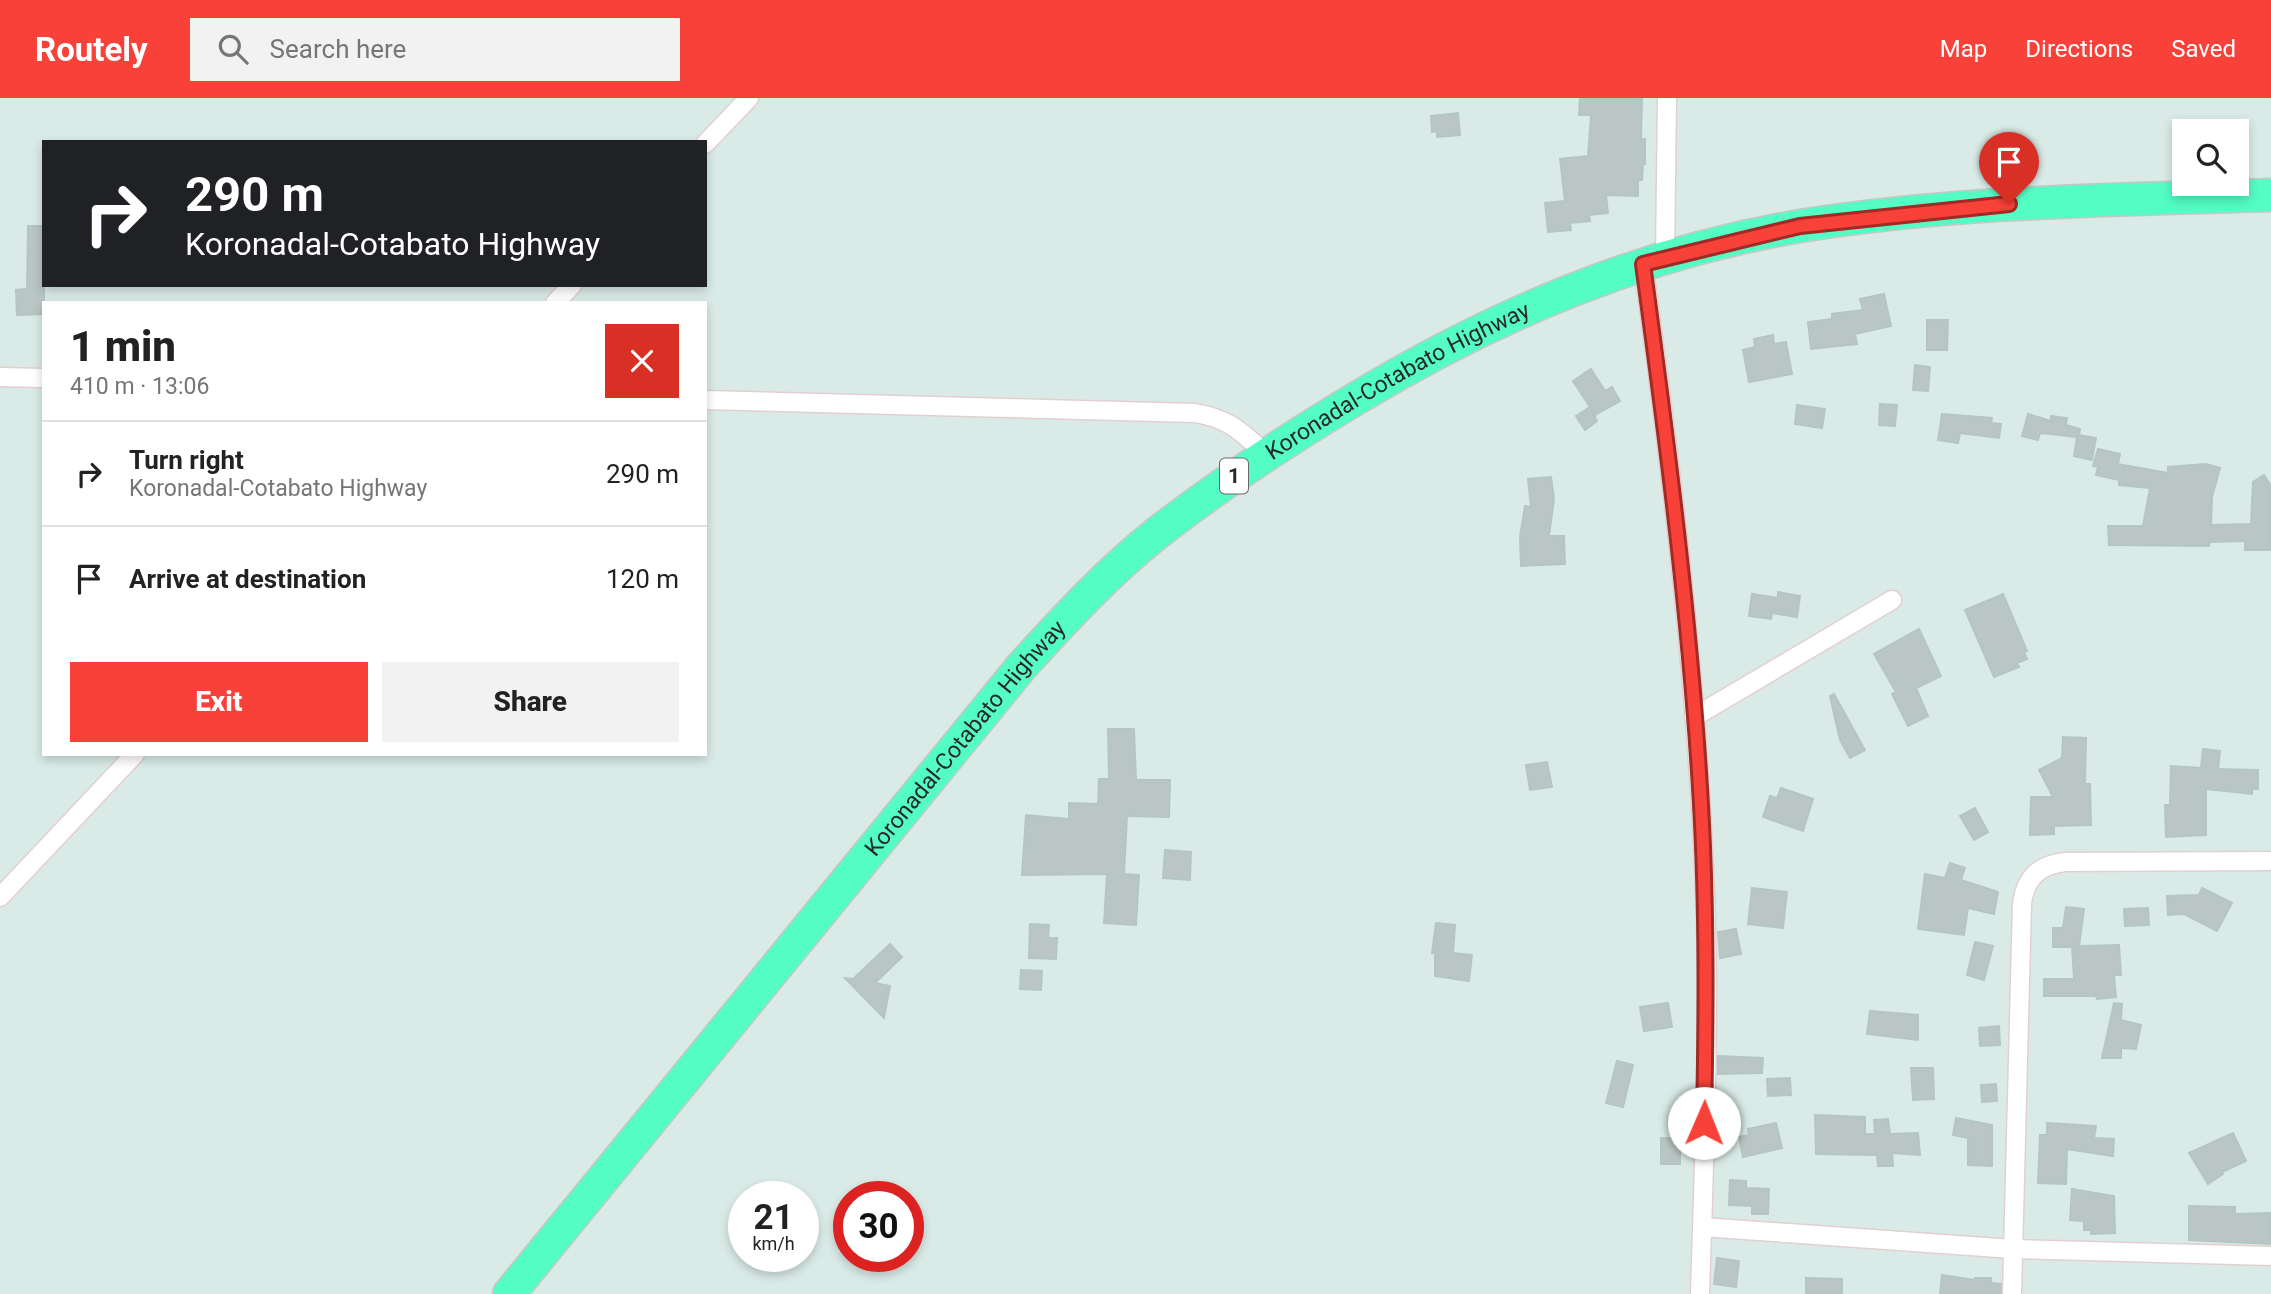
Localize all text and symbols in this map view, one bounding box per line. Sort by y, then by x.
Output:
search box [190,18,680,81]
text: Routely [35,30,148,69]
icon: search [214,30,252,68]
text: Search here [270,34,406,64]
text: Map [1940,35,1987,63]
text: Directions [2025,35,2133,63]
text: Saved [2171,35,2236,63]
map controls [2172,119,2249,196]
button: search [2172,119,2249,196]
pin [1979,132,2039,204]
icon: arrive [1990,143,2028,181]
text: 290 m [185,166,324,223]
icon: right [70,168,161,259]
text: Koronadal-Cotabato Highway [185,225,600,263]
street label: Koronadal-Cotabato Highway [1260,296,1534,465]
text: 1 min [70,322,176,371]
button: close [605,324,679,398]
text: 410 m · 13:06 [70,373,209,400]
text: Turn right [129,445,244,475]
icon: right [70,455,108,493]
road number: 1 [1220,458,1248,494]
text: 290 m [606,459,679,489]
text: Koronadal-Cotabato Highway [129,475,427,502]
icon: arrive [70,560,108,598]
text: Arrive at destination [129,564,366,594]
text: 120 m [606,564,679,594]
street label: Koronadal-Cotabato Highway [859,615,1071,861]
button: Exit [70,662,368,742]
button: Share [382,662,679,742]
position arrow [1667,1086,1741,1160]
speed limit sign: 30 [833,1181,924,1272]
text: 21 [753,1197,794,1238]
text: km/h [752,1233,795,1254]

